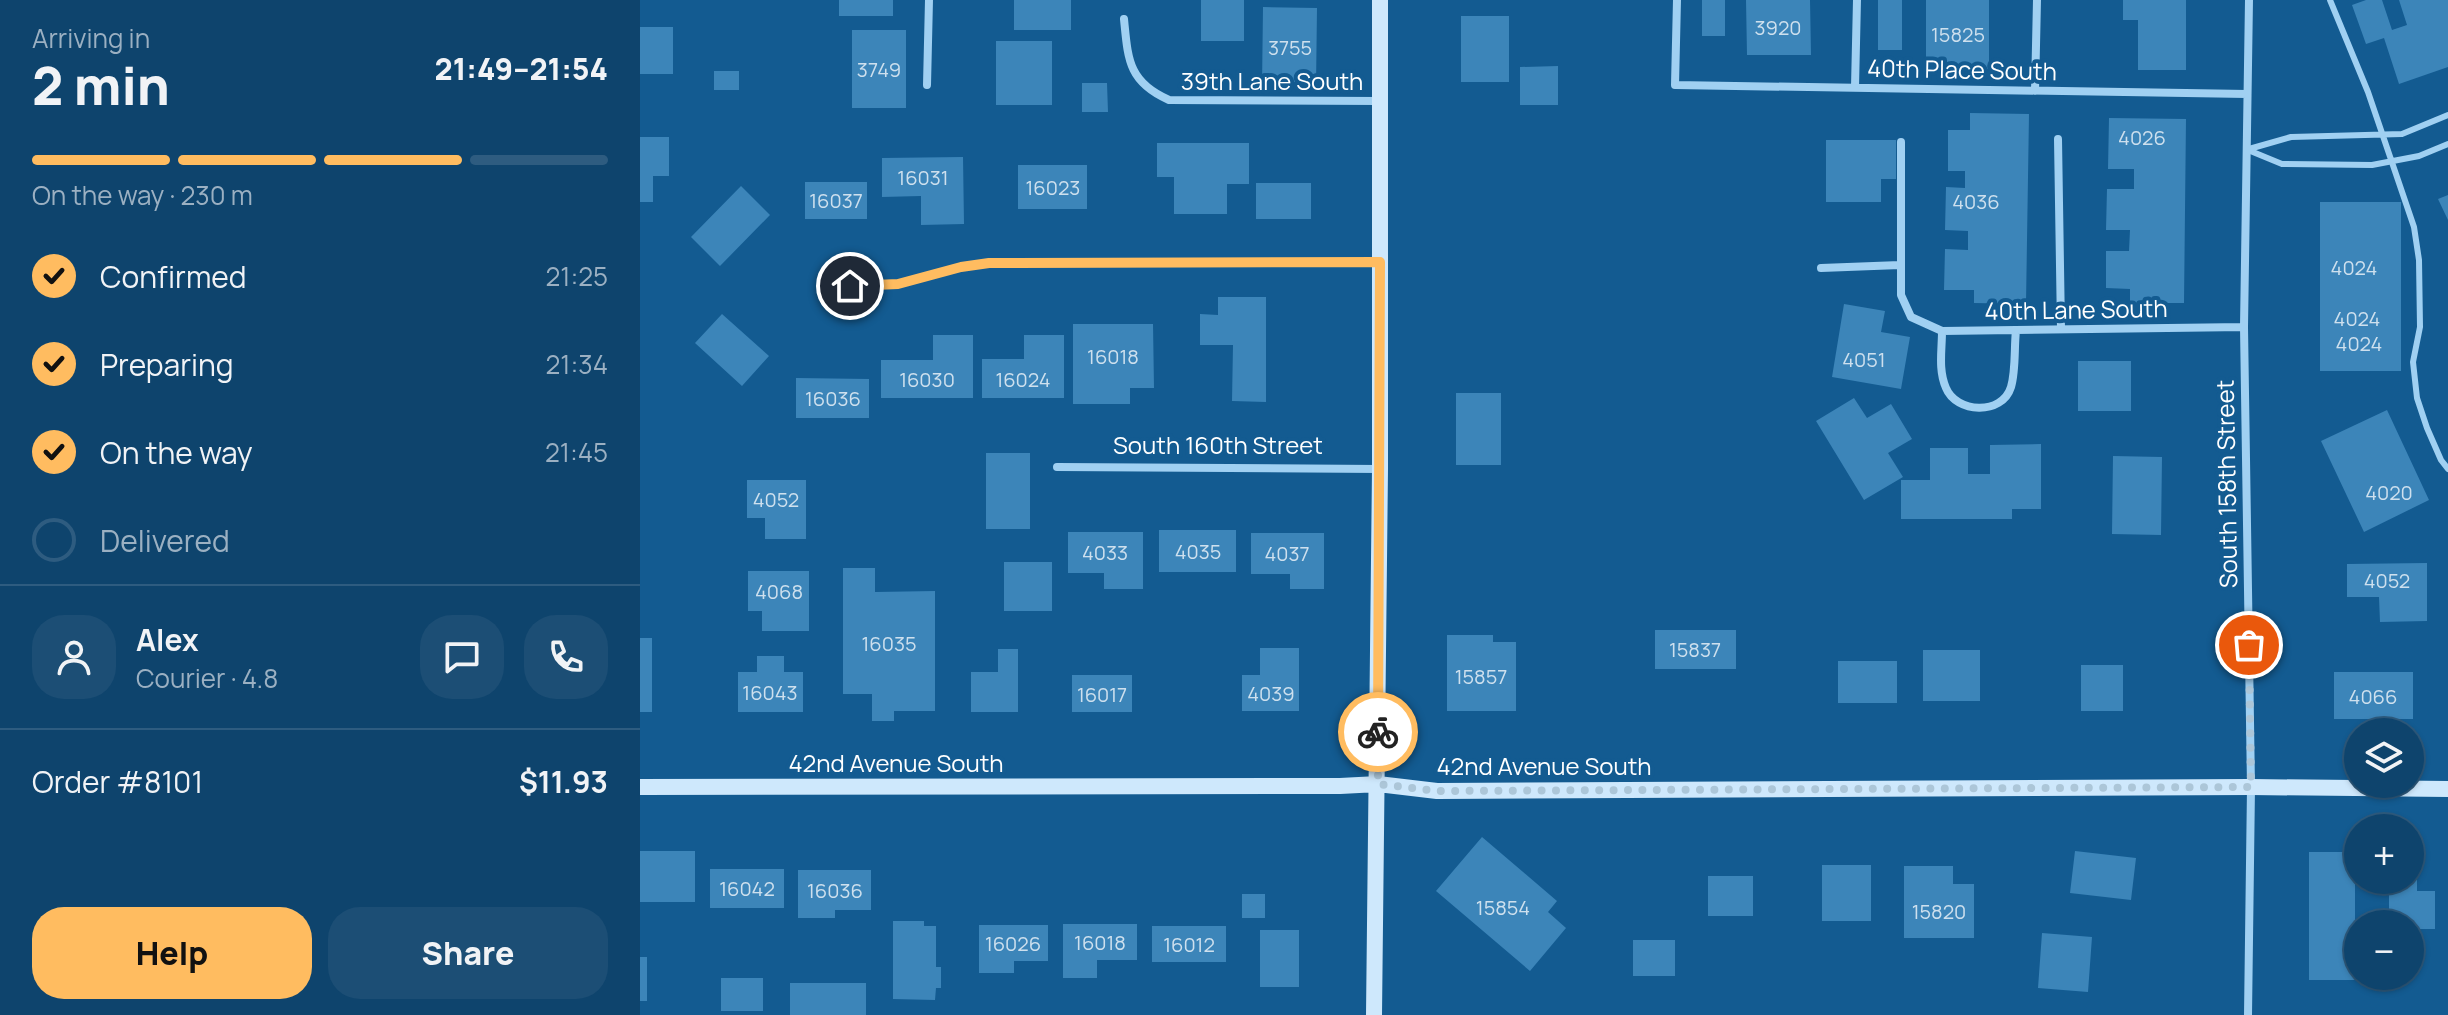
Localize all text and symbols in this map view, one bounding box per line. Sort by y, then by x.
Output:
house number: 3920 [1754,14,1802,41]
text: Arriving in [32,20,150,56]
house number: 15825 [1931,21,1985,48]
house number: 3755 [1268,34,1312,61]
text: 21:49–21:54 [435,48,608,89]
text: 2 min [32,50,170,121]
street label: 40th Place South [1867,51,2057,87]
house number: 3749 [857,56,901,83]
street label: 39th Lane South [1181,64,1363,97]
house number: 4026 [2118,124,2166,151]
house number: 16031 [897,164,949,191]
house number: 16023 [1026,174,1080,201]
text: On the way · 230 m [32,177,253,213]
house number: 16037 [809,187,863,214]
house number: 4036 [1952,188,2000,215]
pin [816,252,884,320]
icon: check [32,254,76,298]
house number: 4024 [2331,254,2377,281]
text: Confirmed [100,256,247,297]
text: 21:25 [545,258,608,294]
icon: home [828,264,872,308]
street label: 40th Lane South [1984,291,2168,327]
house number: 4024 [2334,305,2380,332]
house number: 4024 [2336,330,2382,357]
icon: check [32,342,76,386]
house number: 16018 [1087,343,1139,370]
text: Preparing [100,344,234,385]
text: 21:34 [546,346,608,382]
house number: 4051 [1842,346,1886,373]
house number: 16030 [899,366,955,393]
house number: 16024 [995,366,1051,393]
street label: South 158th Street [2208,380,2244,588]
house number: 16036 [805,385,861,412]
street label: South 160th Street [1113,428,1323,461]
icon: check [32,430,76,474]
text: On the way [100,432,253,473]
text: 21:45 [545,434,608,470]
house number: 4020 [2365,479,2413,506]
house number: 4052 [753,486,799,513]
text: Delivered [100,520,230,561]
house number: 4035 [1175,538,1221,565]
house number: 4033 [1082,539,1128,566]
house number: 4037 [1264,540,1310,567]
house number: 4052 [2364,567,2410,594]
house number: 4068 [755,578,803,605]
pin [2215,611,2283,679]
button: person [32,615,116,699]
button: chat [420,615,504,699]
button: phone [524,615,608,699]
text: Alex [136,619,199,660]
icon: bag [2227,623,2271,667]
house number: 16035 [861,630,917,657]
house number: 15837 [1669,636,1721,663]
text: Courier · 4.8 [136,660,278,696]
house number: 15857 [1455,663,1507,690]
house number: 16043 [742,679,798,706]
house number: 4039 [1247,680,1295,707]
house number: 16017 [1077,681,1127,708]
house number: 4066 [2349,683,2397,710]
courier [1338,692,1418,772]
icon: bike [1356,710,1400,754]
map controls [2344,718,2424,990]
button: layers [2344,718,2424,798]
street label: 42nd Avenue South [788,746,1004,779]
street label: 42nd Avenue South [1436,749,1652,782]
text: Order #8101 [32,761,203,802]
text: $11.93 [519,761,608,802]
button: + [2344,814,2424,894]
house number: 16042 [719,875,775,902]
house number: 16036 [807,877,863,904]
house number: 15854 [1476,894,1530,921]
house number: 15820 [1912,898,1966,925]
button: Help [32,907,312,999]
button: Share [328,907,608,999]
button: − [2344,910,2424,990]
house number: 16018 [1074,929,1126,956]
house number: 16026 [985,930,1041,957]
house number: 16012 [1163,931,1215,958]

